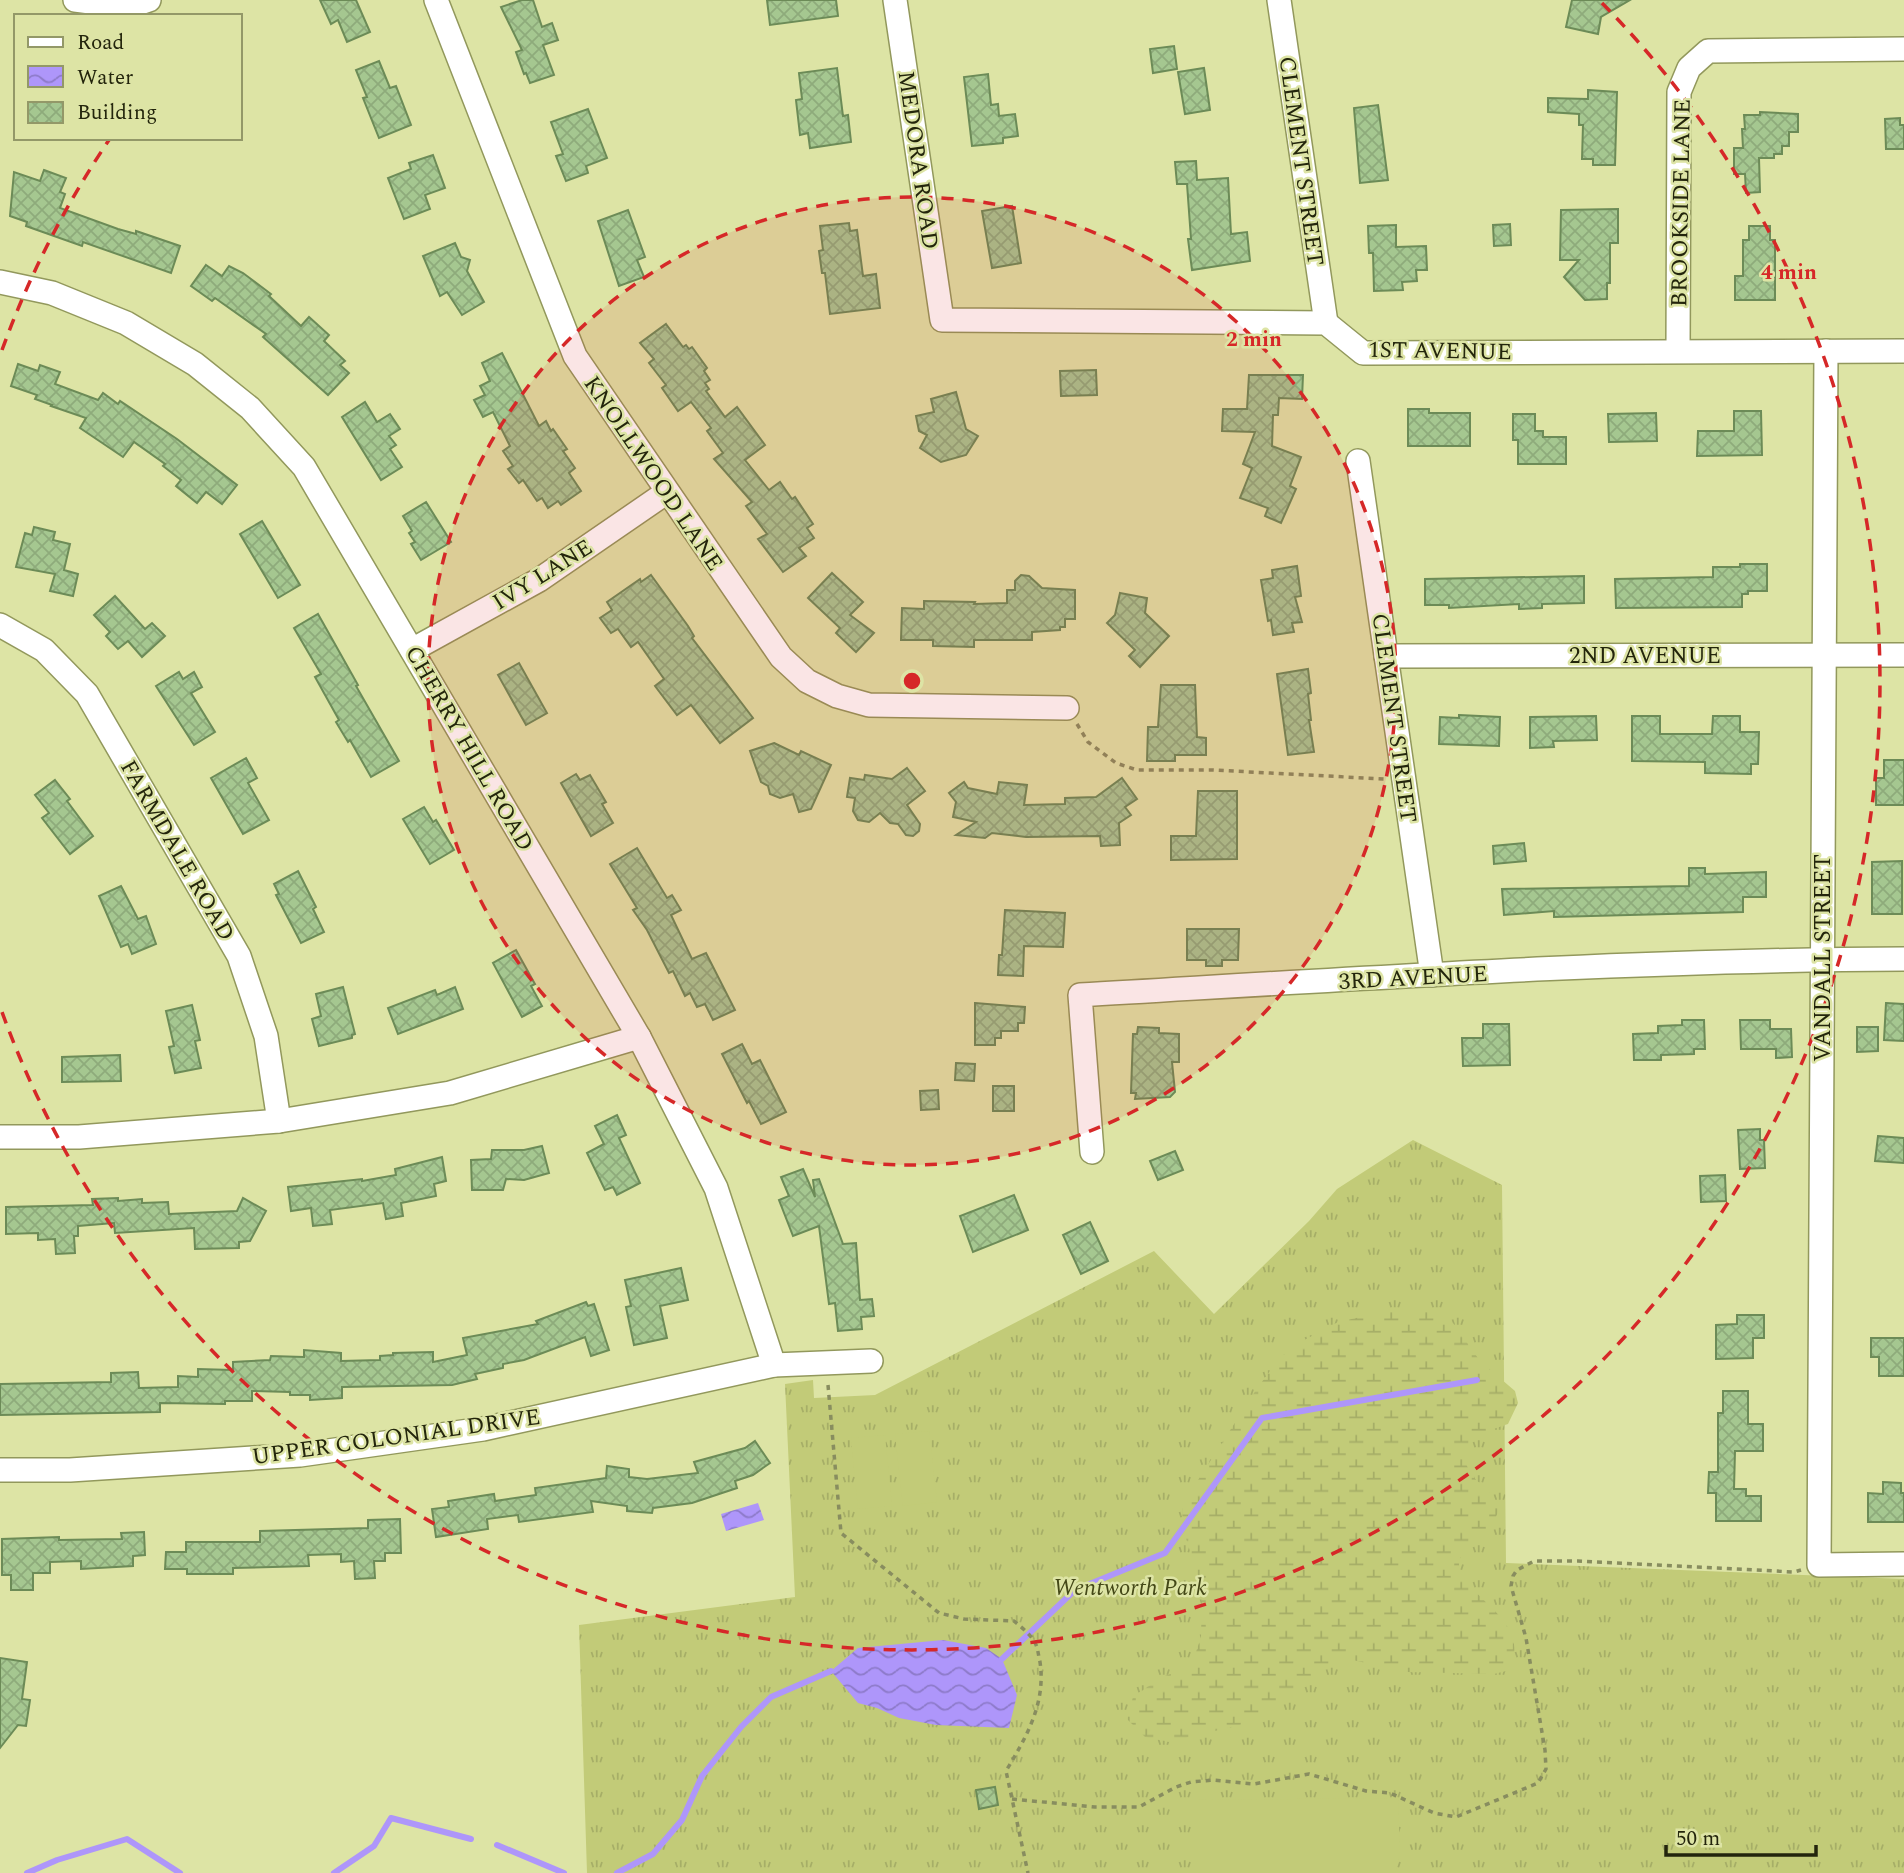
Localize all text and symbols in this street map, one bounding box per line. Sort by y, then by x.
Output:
legend [14,14,242,140]
text: Road [77,27,124,59]
street label: CLEMENT STREET [1268,54,1333,268]
text: Water [77,62,133,94]
street label: MEDORA ROAD [888,69,947,252]
text: Building [77,97,157,129]
street label: BROOKSIDE LANE [1662,99,1701,307]
text: 4 min [1761,257,1817,289]
text: 2 min [1226,324,1282,356]
street label: 1ST AVENUE [1368,333,1512,370]
street label: KNOLLWOOD LANE [574,369,731,579]
street label: IVY LANE [486,531,600,620]
street label: CLEMENT STREET [1361,611,1426,825]
street label: CHERRY HILL ROAD [395,639,542,858]
street label: 2ND AVENUE [1569,639,1721,674]
centre of rings [900,669,924,693]
street label: FARMDALE ROAD [111,754,243,948]
street label: VANDALL STREET [1806,854,1841,1062]
street label: 3RD AVENUE [1338,957,1489,1000]
street label: UPPER COLONIAL DRIVE [250,1400,543,1475]
park label: Wentworth Park [1053,1571,1207,1606]
scale bar [1666,1814,1816,1858]
text: 50 m [1676,1823,1720,1855]

